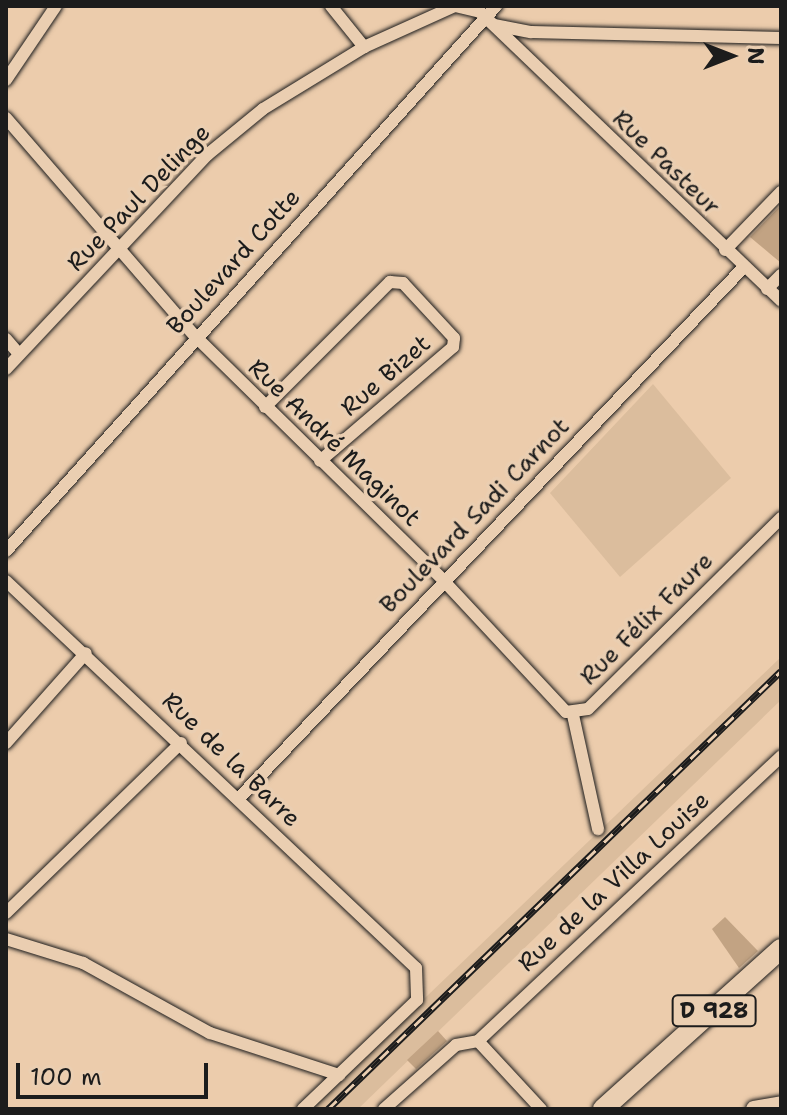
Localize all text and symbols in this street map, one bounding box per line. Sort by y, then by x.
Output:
north arrow [691,16,771,96]
text: N [741,47,770,65]
street label: Rue Pasteur [606,104,726,222]
street label: Rue Paul Delinge [61,118,217,278]
street label: Boulevard Cotte [161,183,307,341]
street label: Rue Bizet [335,329,437,423]
street label: Rue André Maginot [242,353,426,533]
street label: Boulevard Sadi Carnot [374,412,576,620]
street label: Rue Félix Faure [575,547,719,691]
street label: Rue de la Barre [156,687,306,833]
street label: Rue de la Villa Louise [512,786,716,978]
road number: D 928 [670,993,758,1029]
scale bar [20,1047,212,1097]
text: 100 m [30,1061,102,1093]

